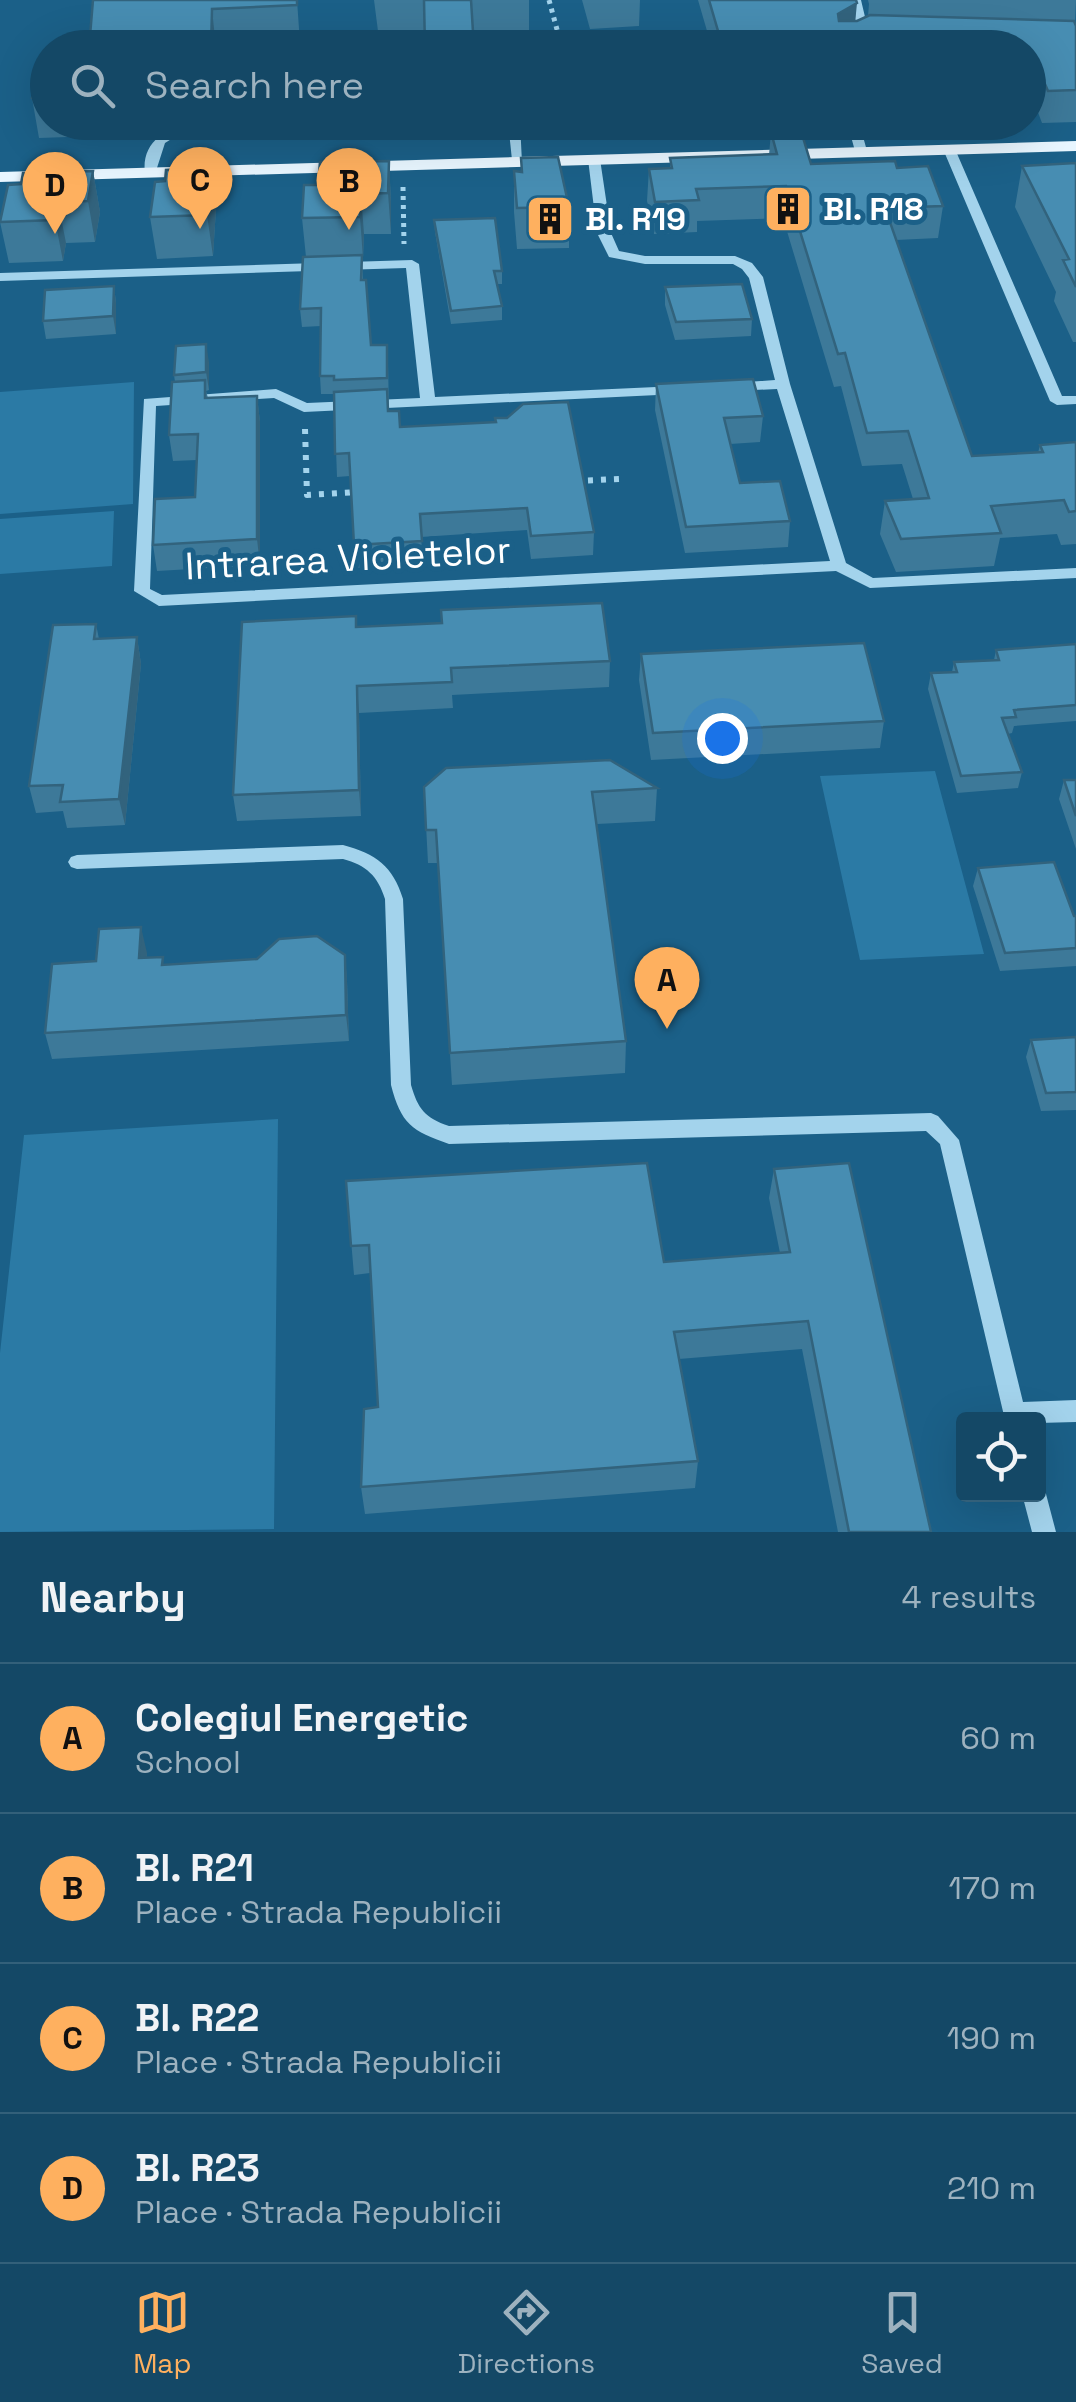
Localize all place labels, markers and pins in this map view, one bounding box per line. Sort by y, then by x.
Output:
pin: C [168,146,232,229]
pin: B [316,148,382,230]
pin: D [22,152,88,234]
building icon: Bl. R18 [762,183,814,235]
place label: Bl. R18 [823,189,923,229]
building icon: Bl. R19 [524,193,576,245]
place label: Bl. R19 [585,199,686,239]
pin: A [634,946,700,1029]

